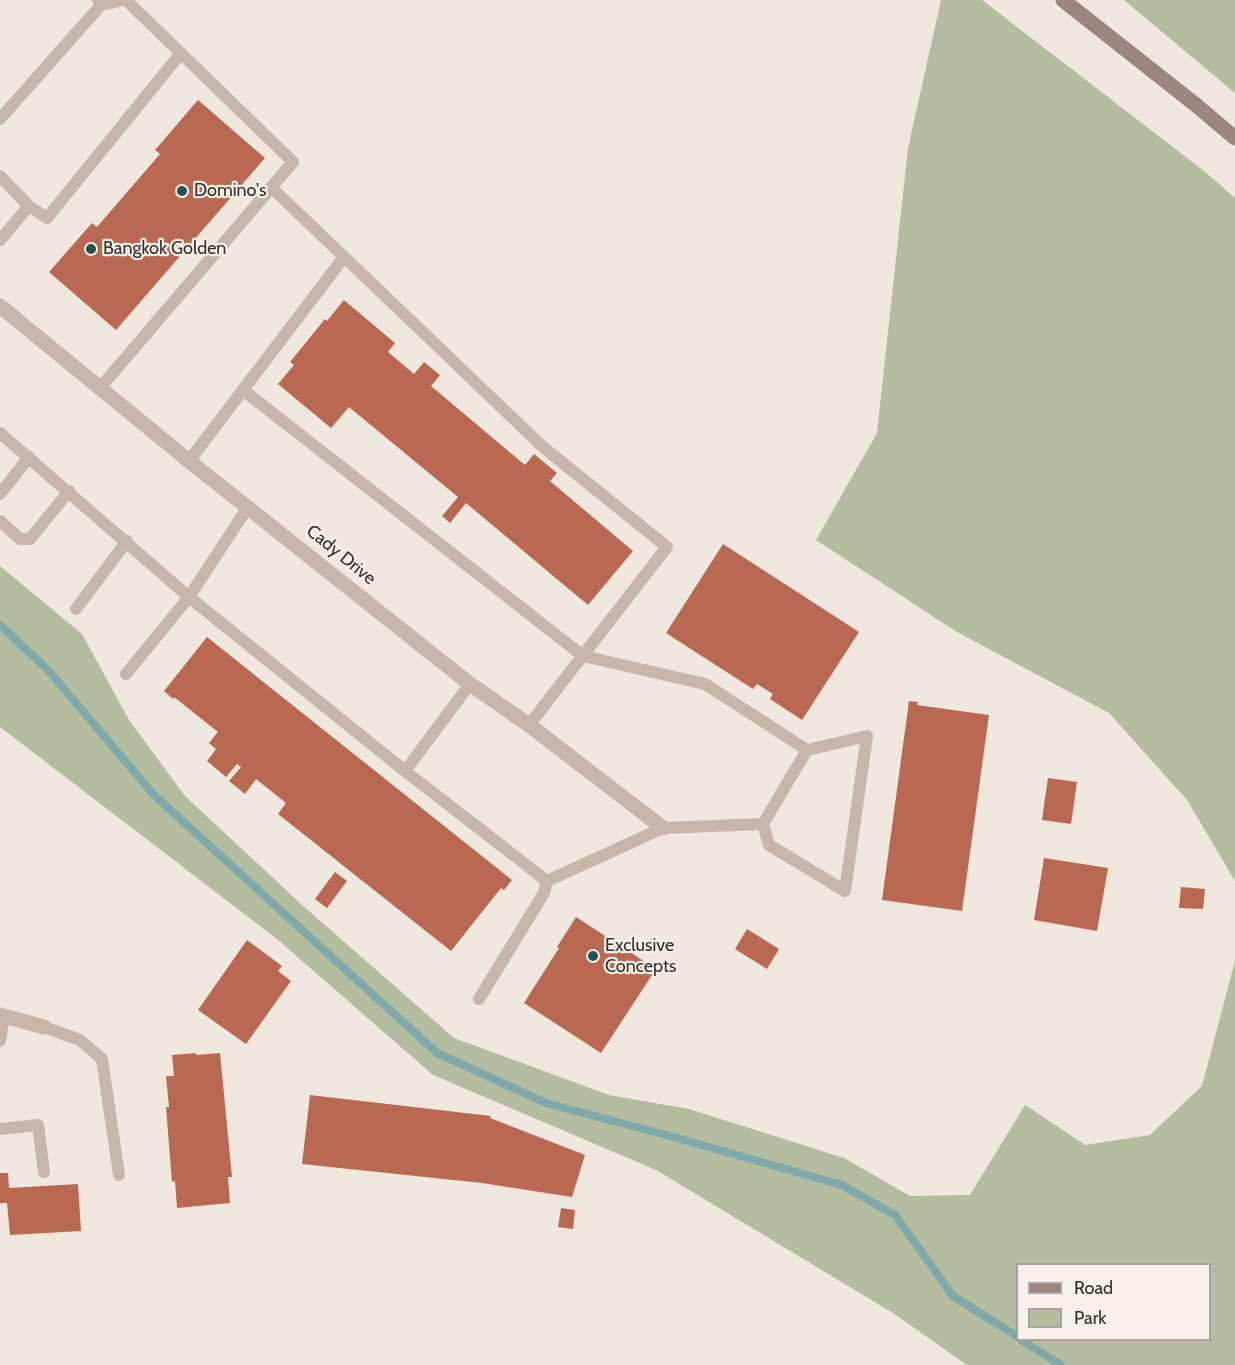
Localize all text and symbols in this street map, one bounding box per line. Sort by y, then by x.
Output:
place label: Domino's [194,180,266,202]
marker: Domino's [175,184,189,198]
place label: Bangkok Golden [103,238,226,260]
marker: Bangkok Golden [84,242,98,256]
street label: Cady Drive [302,520,380,590]
place label: Exclusive Concepts [605,935,676,978]
marker: Exclusive Concepts [586,949,600,963]
legend [1016,1263,1211,1341]
text: Road [1074,1277,1113,1299]
text: Park [1074,1307,1106,1329]

